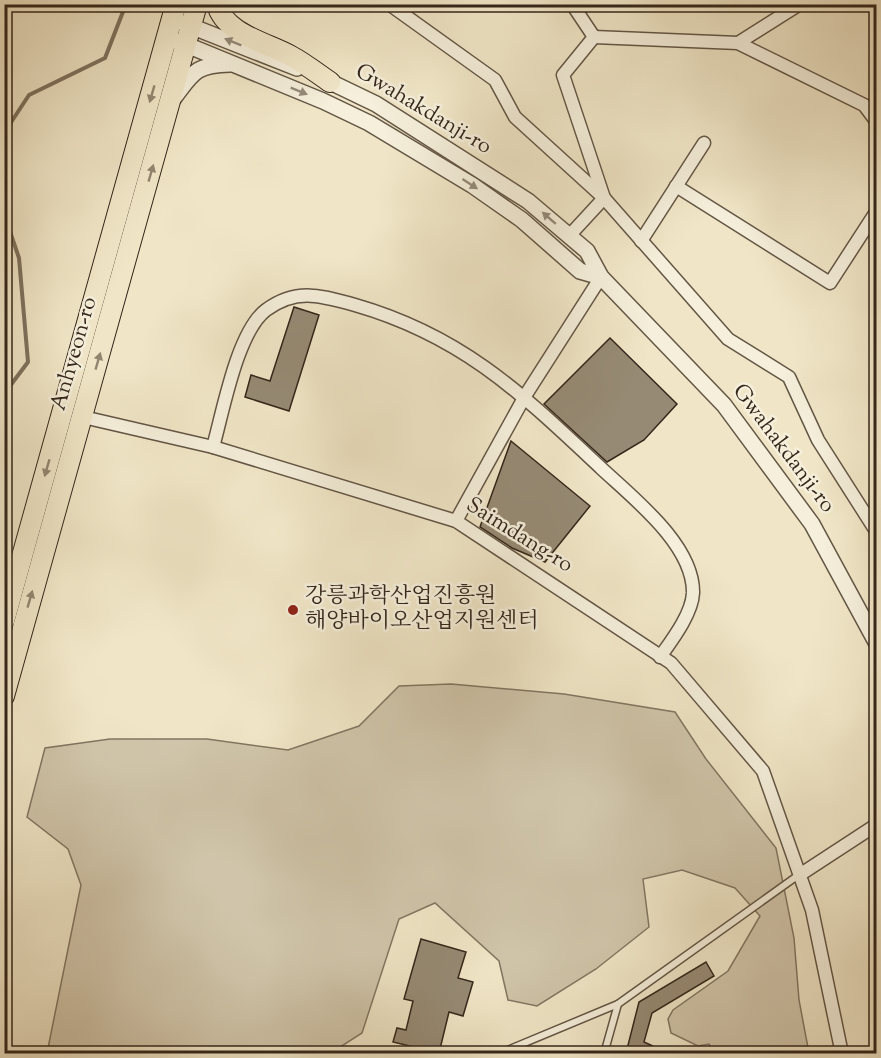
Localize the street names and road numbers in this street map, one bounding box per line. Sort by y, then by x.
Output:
street label: Gwahakdanji-ro [349,57,497,163]
street label: Anhyeon-ro [44,293,106,415]
street label: Gwahakdanji-ro [724,378,842,520]
street label: Saimdang-ro [459,490,579,582]

